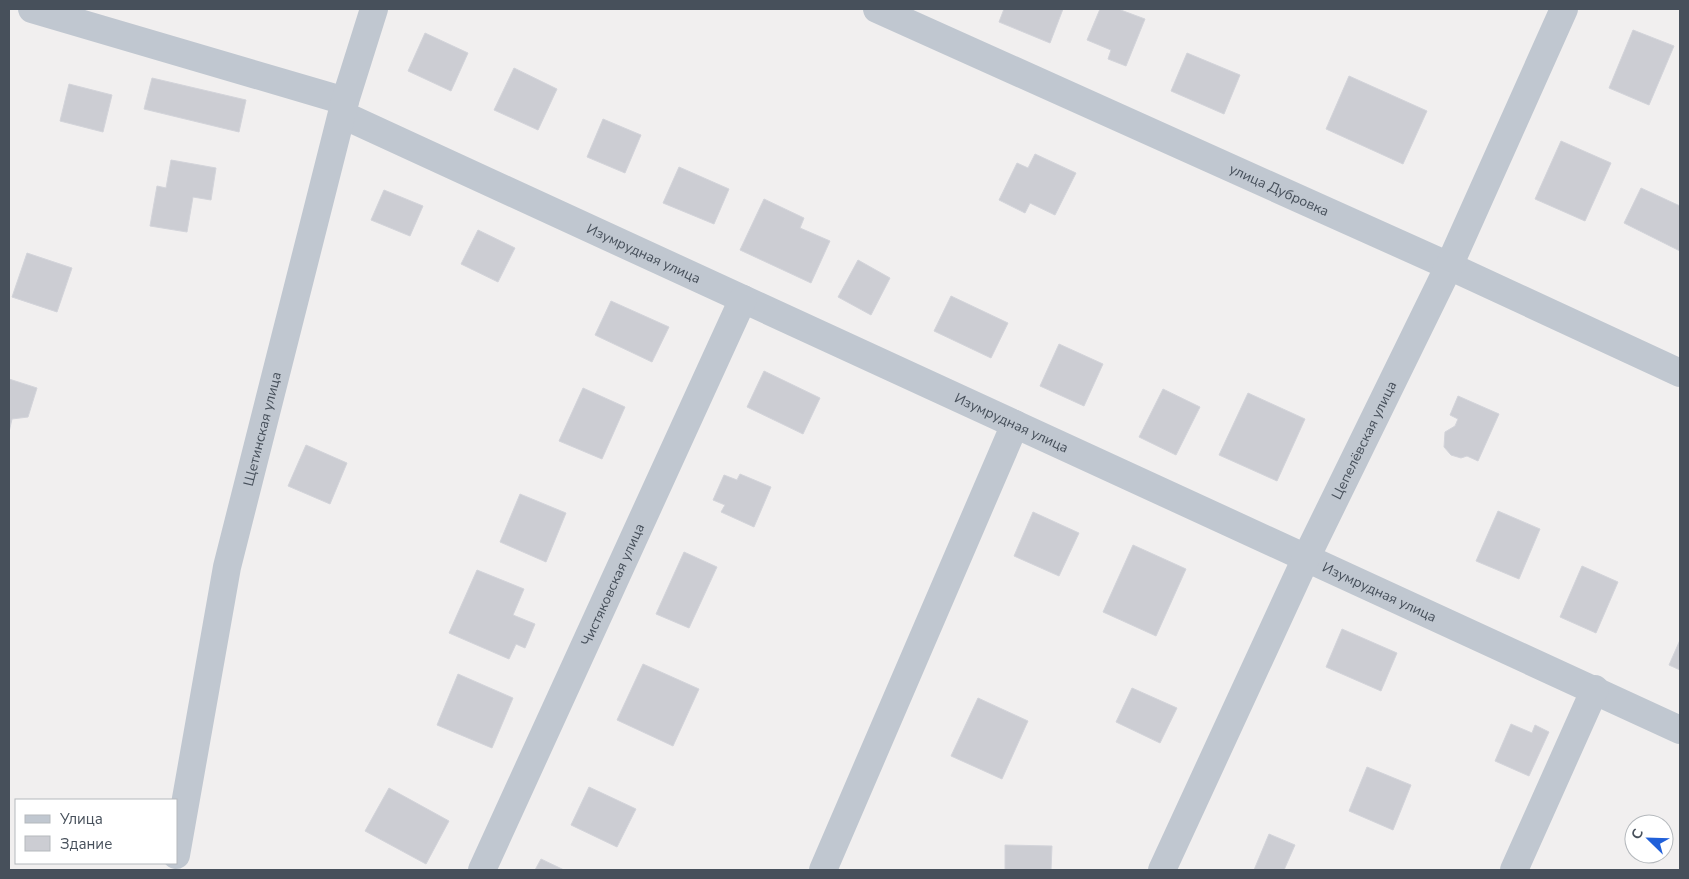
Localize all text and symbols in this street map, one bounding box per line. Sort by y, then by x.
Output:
street label: улица Дубровка [1226,160,1332,221]
street label: Изумрудная улица [583,219,704,288]
street label: Щетинская улица [239,370,286,488]
street label: Цепелёвская улица [1327,378,1401,503]
street label: Изумрудная улица [951,389,1072,457]
street label: Чистяковская улица [577,520,649,649]
street label: Изумрудная улица [1319,558,1440,627]
legend [15,799,178,864]
text: Улица [59,809,103,829]
north arrow [1624,814,1674,864]
text: С [1627,826,1648,842]
text: Здание [60,834,112,854]

